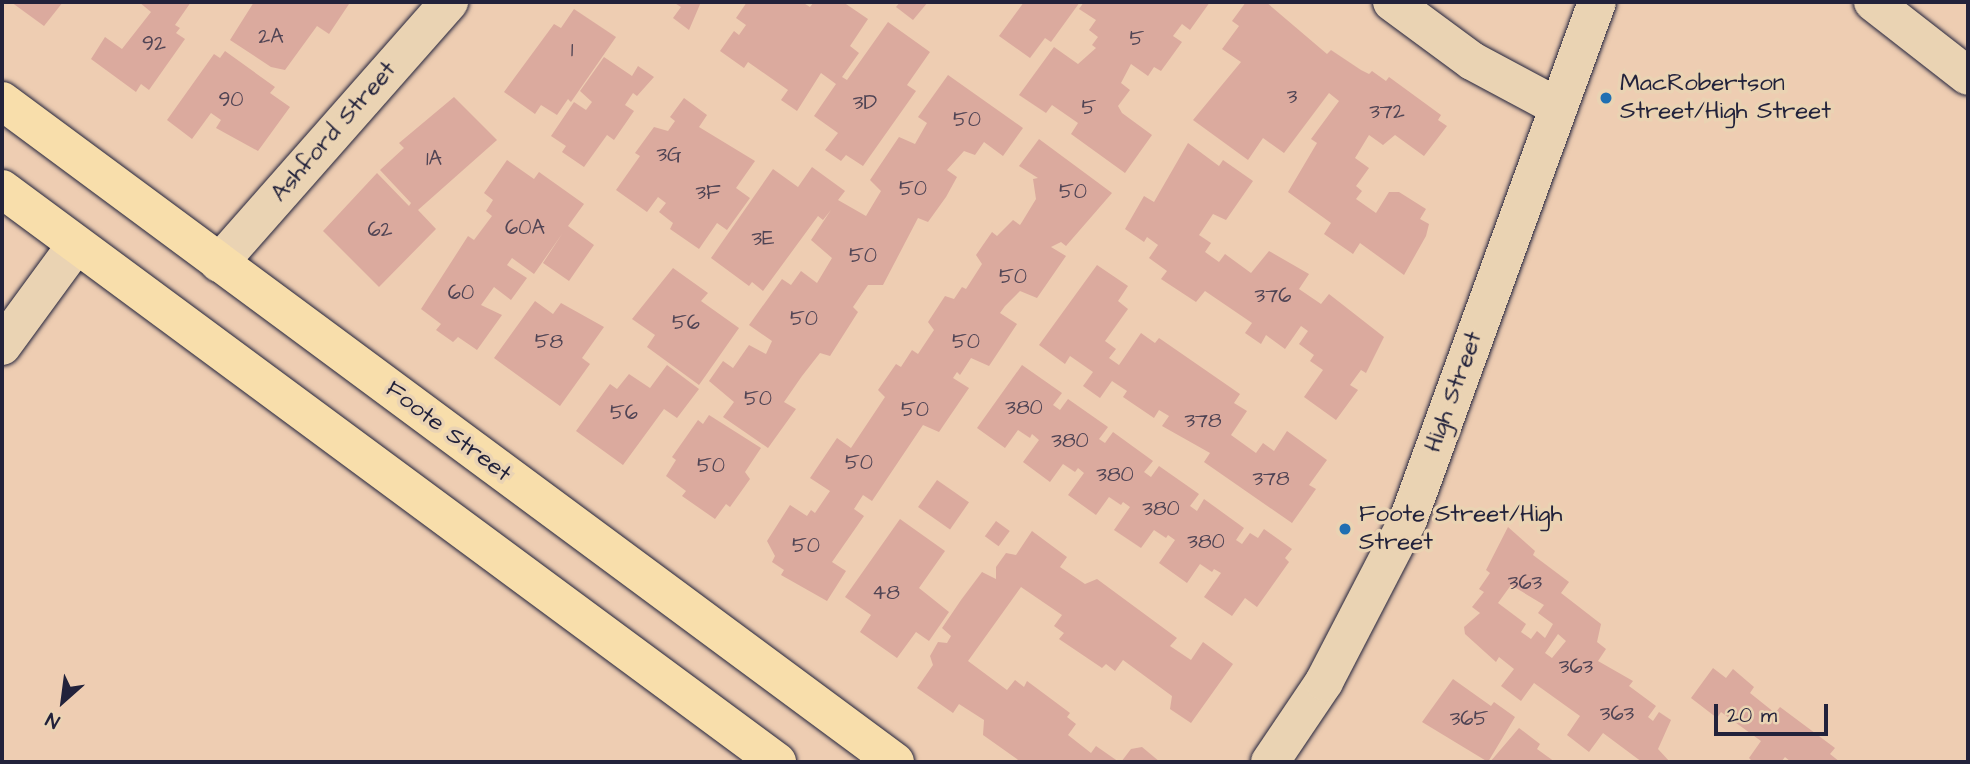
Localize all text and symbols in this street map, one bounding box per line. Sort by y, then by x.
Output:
house number: 2A [258,24,284,50]
house number: 5 [1130,26,1144,52]
house number: 92 [142,31,166,57]
house number: 1 [571,37,573,63]
street label: Ashford Street [265,56,403,208]
place label: MacRobertson Street/High Street [1620,70,1831,126]
house number: 3 [1287,84,1297,110]
house number: 90 [218,87,244,113]
house number: 3D [853,90,877,116]
marker: MacRobertson Street/High Street [1598,90,1614,106]
house number: 5 [1082,95,1096,121]
house number: 372 [1369,99,1405,125]
house number: 50 [953,107,981,133]
house number: 3G [656,142,682,168]
house number: 1A [426,146,442,172]
house number: 50 [899,176,927,202]
house number: 50 [1059,179,1087,205]
house number: 3F [695,180,721,206]
house number: 60A [505,215,545,241]
house number: 62 [367,217,393,243]
house number: 3E [751,226,775,252]
house number: 50 [849,243,877,269]
house number: 50 [999,264,1027,290]
house number: 60 [448,280,474,306]
house number: 376 [1255,283,1291,309]
house number: 50 [790,306,818,332]
house number: 56 [672,310,700,336]
street label: High Street [1419,328,1489,456]
house number: 58 [535,329,563,355]
house number: 50 [952,329,980,355]
street label: Foote Street [379,375,517,489]
house number: 50 [744,386,772,412]
house number: 380 [1005,395,1043,421]
house number: 50 [901,397,929,423]
house number: 56 [610,400,638,426]
house number: 378 [1184,408,1222,434]
house number: 380 [1051,428,1089,454]
house number: 50 [845,450,873,476]
house number: 50 [697,453,725,479]
house number: 380 [1096,462,1134,488]
house number: 378 [1252,466,1290,492]
house number: 380 [1142,496,1180,522]
place label: Foote Street/High Street [1359,501,1562,557]
marker: Foote Street/High Street [1337,521,1353,537]
house number: 380 [1187,529,1225,555]
house number: 50 [792,533,820,559]
house number: 363 [1508,570,1542,596]
house number: 48 [872,580,900,606]
house number: 363 [1559,654,1593,680]
north arrow [28,666,98,736]
scale bar [1718,690,1832,734]
house number: 363 [1600,701,1634,727]
text: 20 m [1727,701,1777,730]
text: N [41,705,65,735]
house number: 365 [1450,706,1488,732]

